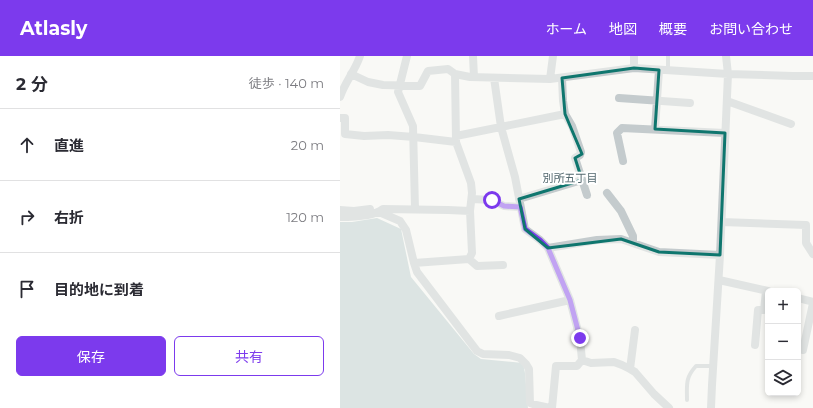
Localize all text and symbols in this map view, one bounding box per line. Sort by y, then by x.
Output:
text: Atlasly [20,17,87,40]
text: ホーム [545,20,587,38]
text: 地図 [609,20,637,38]
text: 概要 [659,20,687,38]
text: お問い合わせ [709,20,793,38]
text: 2 分 [16,74,48,94]
text: 徒歩 · 140 m [249,75,324,91]
icon: ahead [16,134,38,156]
text: 直進 [54,136,84,155]
text: 20 m [291,137,324,153]
district label: 別所五丁目 [543,171,598,185]
route start [483,191,501,209]
icon: right [16,206,38,228]
text: 右折 [54,208,84,227]
text: 120 m [286,209,324,225]
icon: arrive [16,278,38,300]
text: 目的地に到着 [54,280,144,299]
map controls [765,288,801,396]
button: + [765,288,801,324]
button: − [765,324,801,360]
route end [571,329,589,347]
button: 保存 [16,336,166,376]
button: 共有 [174,336,324,376]
button: layers [765,360,801,396]

